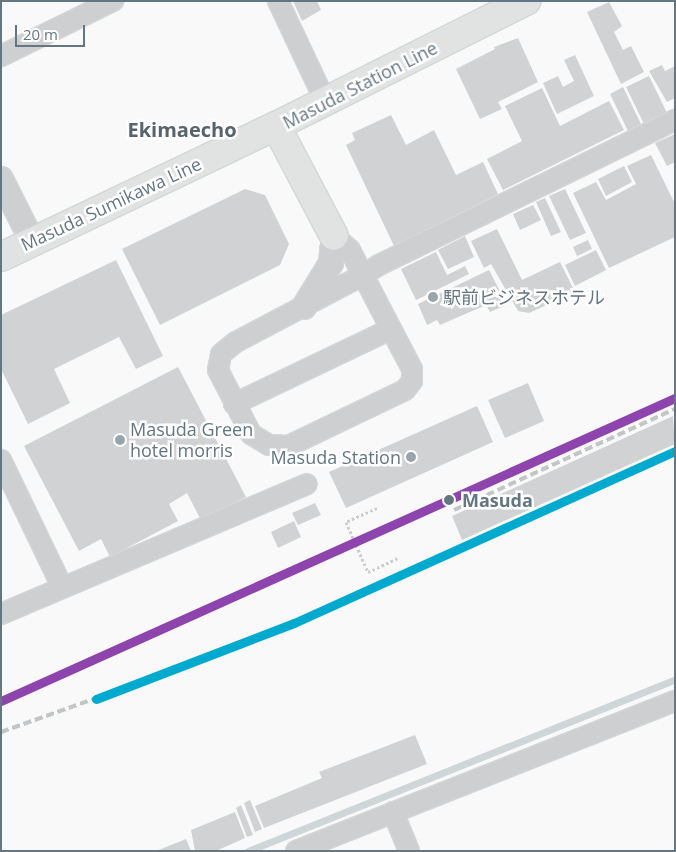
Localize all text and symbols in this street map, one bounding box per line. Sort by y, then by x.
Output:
scale bar [18,15,88,47]
text: 20 m [23,24,58,44]
street label: Masuda Station Line [279,37,441,133]
district label: Ekimaecho [127,117,237,141]
street label: Masuda Sumikawa Line [17,153,205,255]
place label: 駅前ビジネスホテル [443,286,605,308]
marker: 駅前ビジネスホテル [427,291,439,303]
place label: Masuda Green hotel morris [130,419,253,462]
marker: Masuda Green hotel morris [114,434,126,446]
place label: Masuda Station [270,446,401,468]
marker: Masuda Station [405,451,417,463]
place label: Masuda [462,489,533,511]
marker: Masuda [440,491,458,509]

